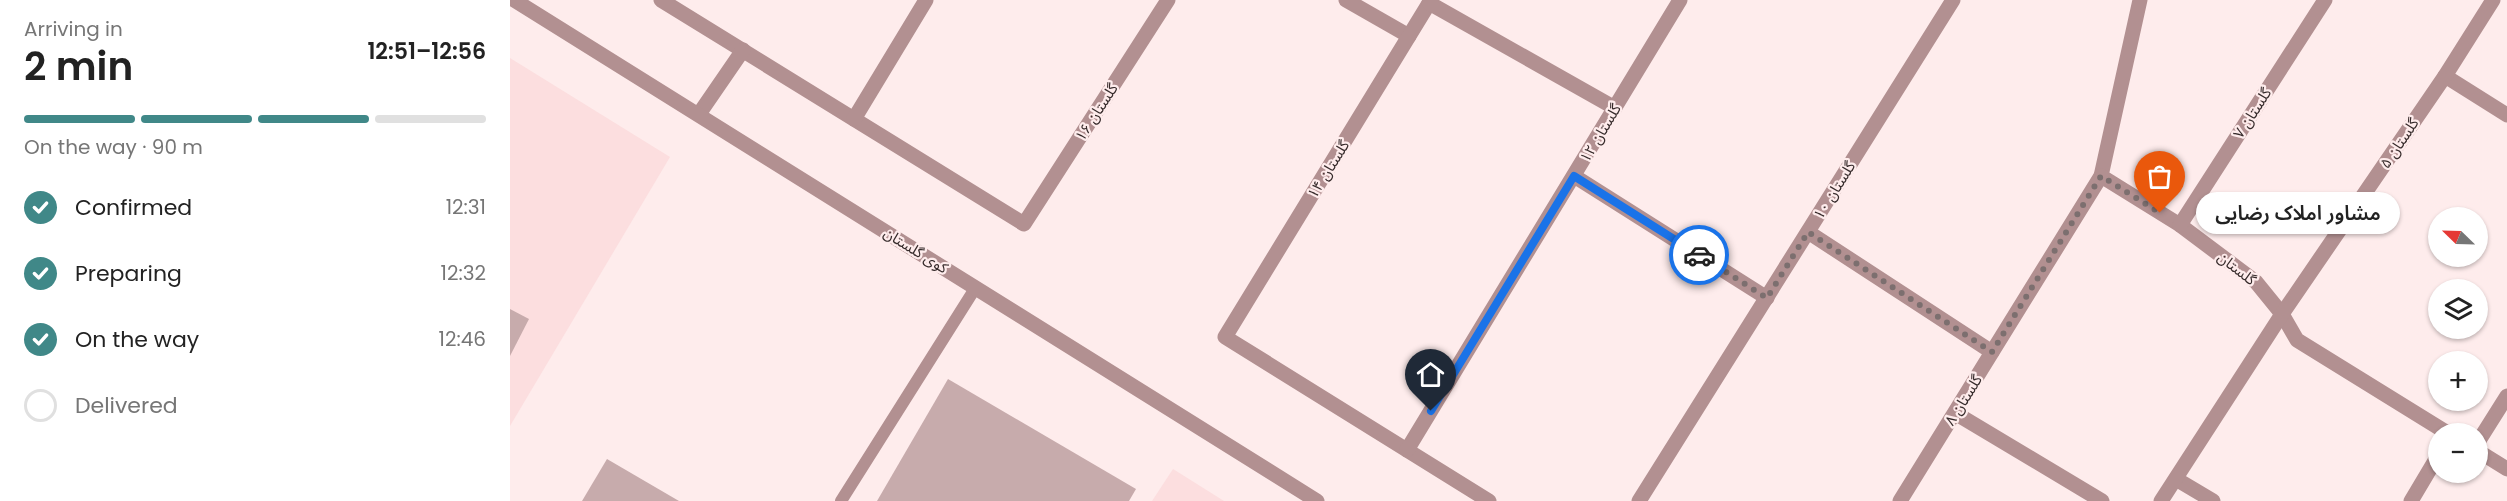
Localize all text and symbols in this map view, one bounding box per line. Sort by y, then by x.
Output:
text: Arriving in [24,15,123,43]
text: 12:51–12:56 [367,36,486,67]
text: 2 min [24,39,133,94]
street label: گلستان ۱۶ [1070,78,1123,145]
street label: گلستان ۷ [2228,83,2277,142]
street label: گلستان ۱۲ [1574,99,1626,166]
street label: گلستان ۵ [2375,113,2424,172]
text: On the way · 90 m [24,133,203,161]
street label: گلستان ۱۴ [1302,135,1355,202]
pin [2134,151,2185,213]
street label: گلستان ۱۰ [1808,156,1861,223]
icon: bag [2143,160,2176,193]
icon: check [24,191,57,224]
text: Confirmed [75,192,192,223]
callout: مشاور املاک رضایی [2196,192,2400,234]
text: 12:31 [446,193,486,221]
text: مشاور املاک رضایی [2215,199,2381,227]
north arrow [2428,207,2488,267]
map controls [2428,207,2488,483]
street label: کوی گلستان [880,222,953,279]
courier [1669,225,1729,285]
icon: car [1683,239,1716,272]
street label: گلستان [2213,246,2261,290]
icon: check [24,257,57,290]
text: Preparing [75,258,182,289]
text: 12:32 [441,259,486,287]
button: layers [2428,279,2488,339]
icon: check [24,323,57,356]
text: On the way [75,324,199,355]
text: 12:46 [439,325,486,353]
pin [1405,349,1456,411]
button: + [2428,351,2488,411]
icon: home [1414,358,1447,391]
street label: گلستان ۸ [1939,370,1987,429]
text: Delivered [75,390,178,421]
button: − [2428,423,2488,483]

